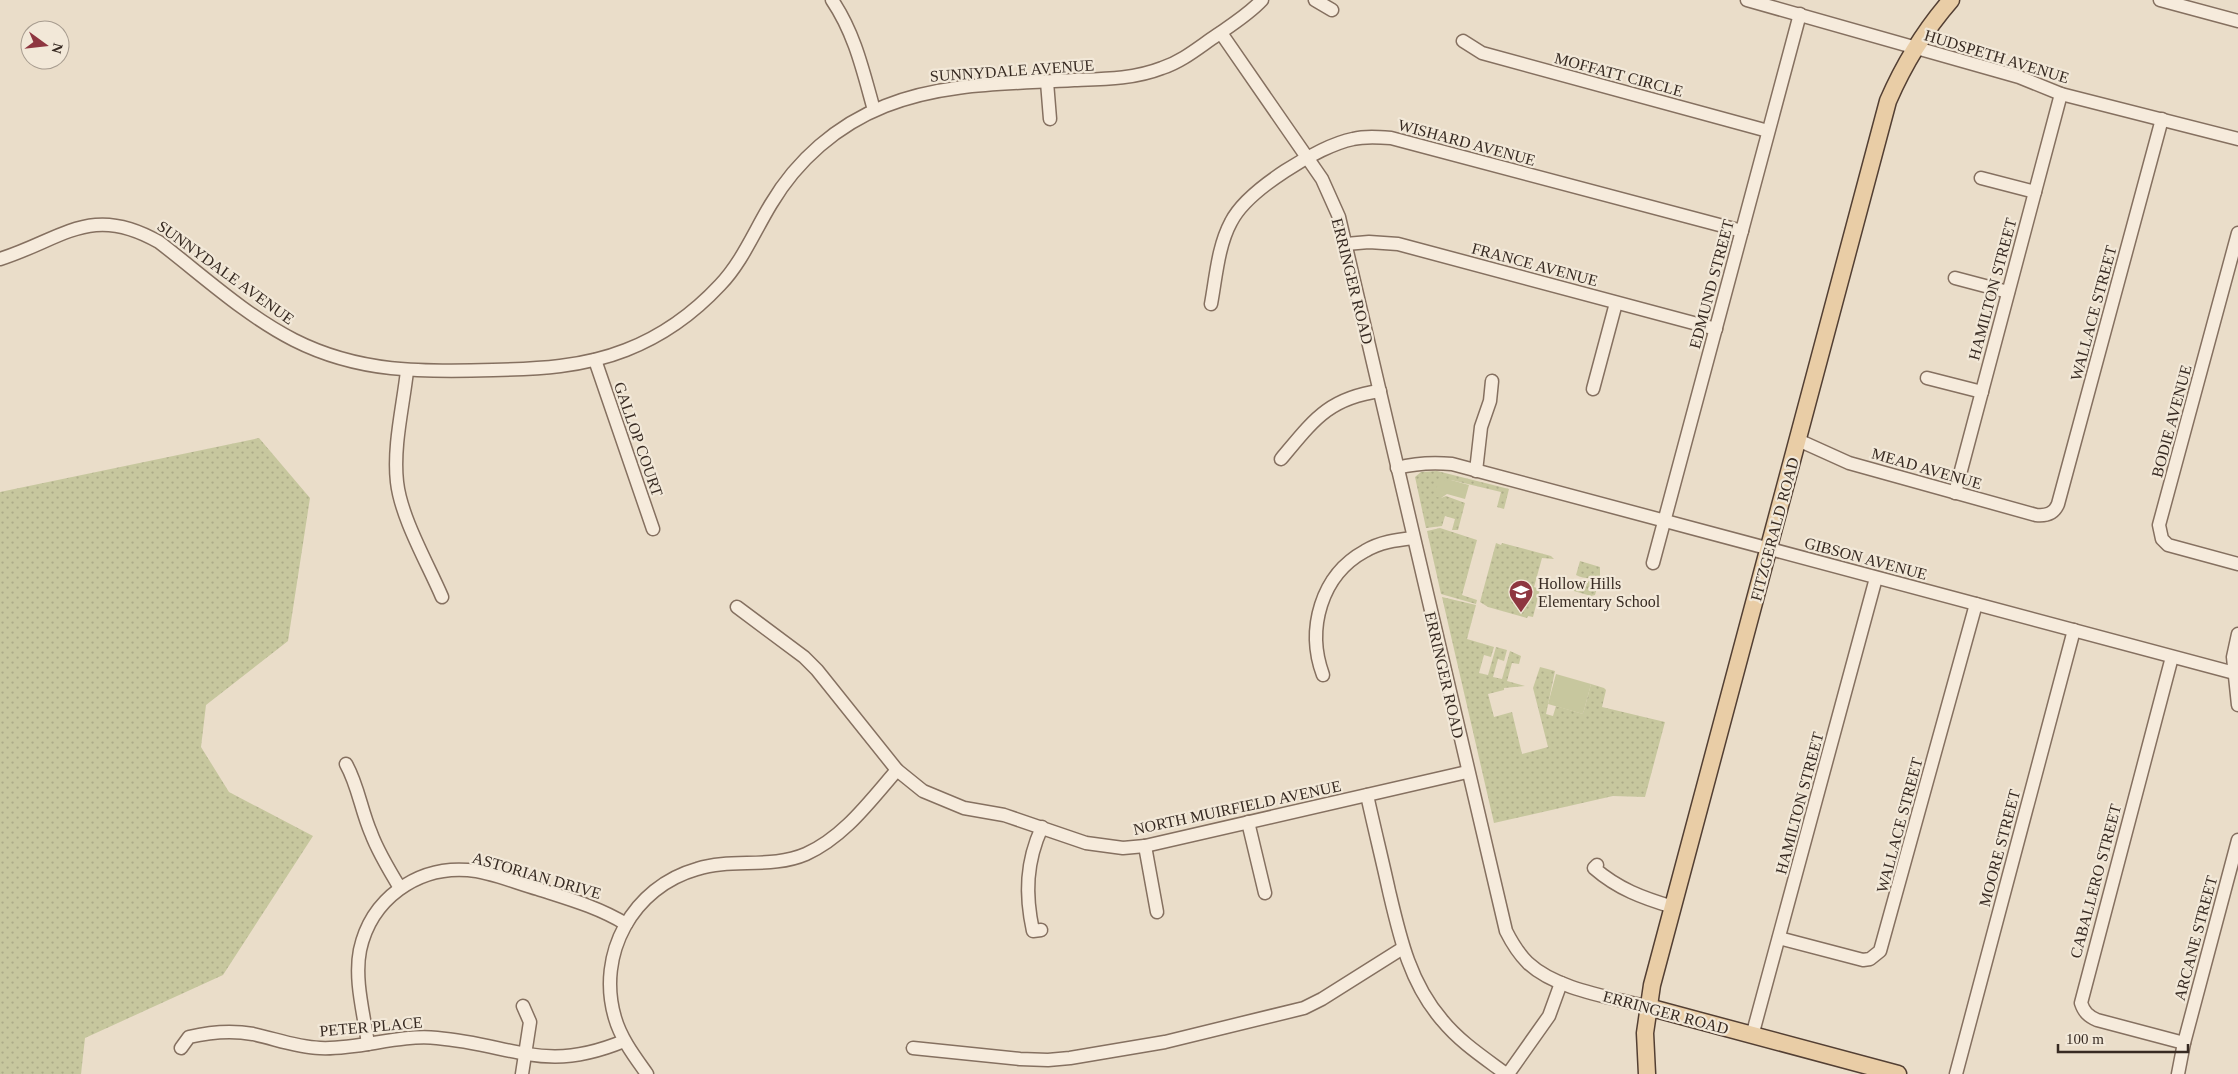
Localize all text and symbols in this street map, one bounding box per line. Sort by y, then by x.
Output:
north arrow [20,20,70,70]
street label: HUDSPETH AVENUE [1922,26,2071,87]
text: N [49,41,66,55]
street label: MOFFATT CIRCLE [1553,49,1685,100]
street label: SUNNYDALE AVENUE [929,56,1095,85]
street label: WISHARD AVENUE [1396,116,1537,169]
street label: ERRINGER ROAD [1329,216,1376,346]
street label: HAMILTON STREET [1965,216,2020,362]
street label: SUNNYDALE AVENUE [154,217,297,328]
street label: EDMUND STREET [1686,218,1737,351]
street label: FRANCE AVENUE [1470,239,1600,290]
street label: WALLACE STREET [2067,244,2120,383]
street label: BODIE AVENUE [2148,363,2195,479]
street label: GALLOP COURT [611,380,666,499]
street label: MEAD AVENUE [1870,445,1984,492]
street label: FITZGERALD ROAD [1747,455,1802,603]
street label: GIBSON AVENUE [1803,534,1929,583]
place label: Hollow Hills Elementary School [1538,575,1661,611]
school or university icon: Hollow Hills Elementary School [1508,579,1534,613]
street label: ERRINGER ROAD [1422,610,1467,740]
street label: HAMILTON STREET [1772,730,1827,876]
street label: WALLACE STREET [1873,756,1926,895]
street label: NORTH MUIRFIELD AVENUE [1132,777,1343,838]
street label: MOORE STREET [1976,788,2023,909]
street label: CABALLERO STREET [2067,802,2124,960]
street label: ASTORIAN DRIVE [470,849,603,902]
street label: ARCANE STREET [2171,874,2220,1002]
street label: ERRINGER ROAD [1601,988,1731,1037]
street label: PETER PLACE [319,1014,423,1039]
scale bar [2058,1022,2188,1054]
text: 100 m [2066,1031,2104,1047]

